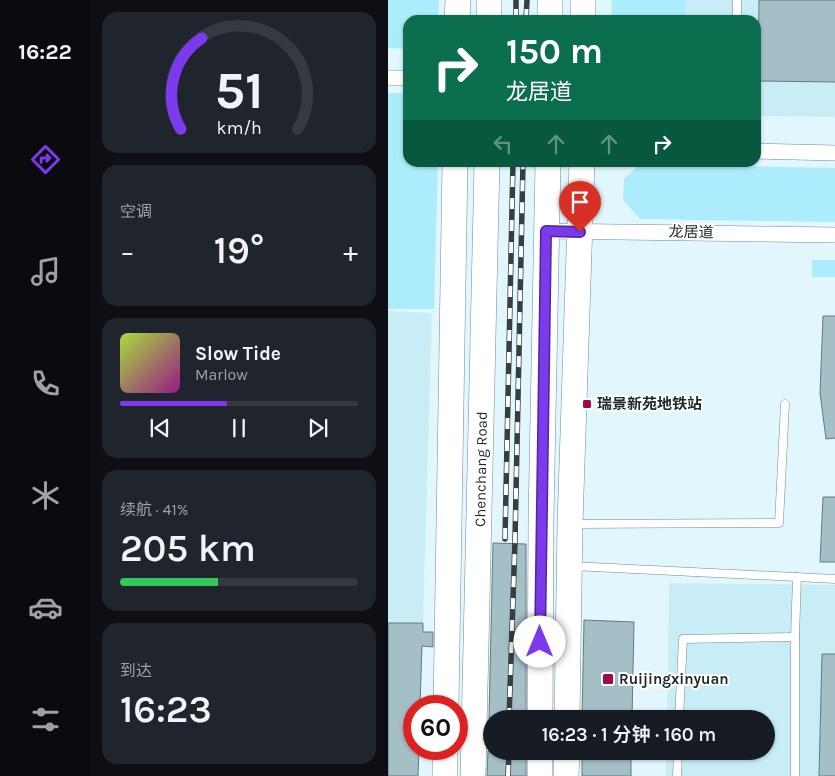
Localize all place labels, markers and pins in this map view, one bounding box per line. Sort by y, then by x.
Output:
pin [559,181,601,232]
place label: 瑞景新苑地铁站 [597,395,702,413]
marker: 瑞景新苑地铁站 [581,398,593,410]
place label: Ruijingxinyuan [619,670,729,688]
marker: Ruijingxinyuan [601,672,615,686]

